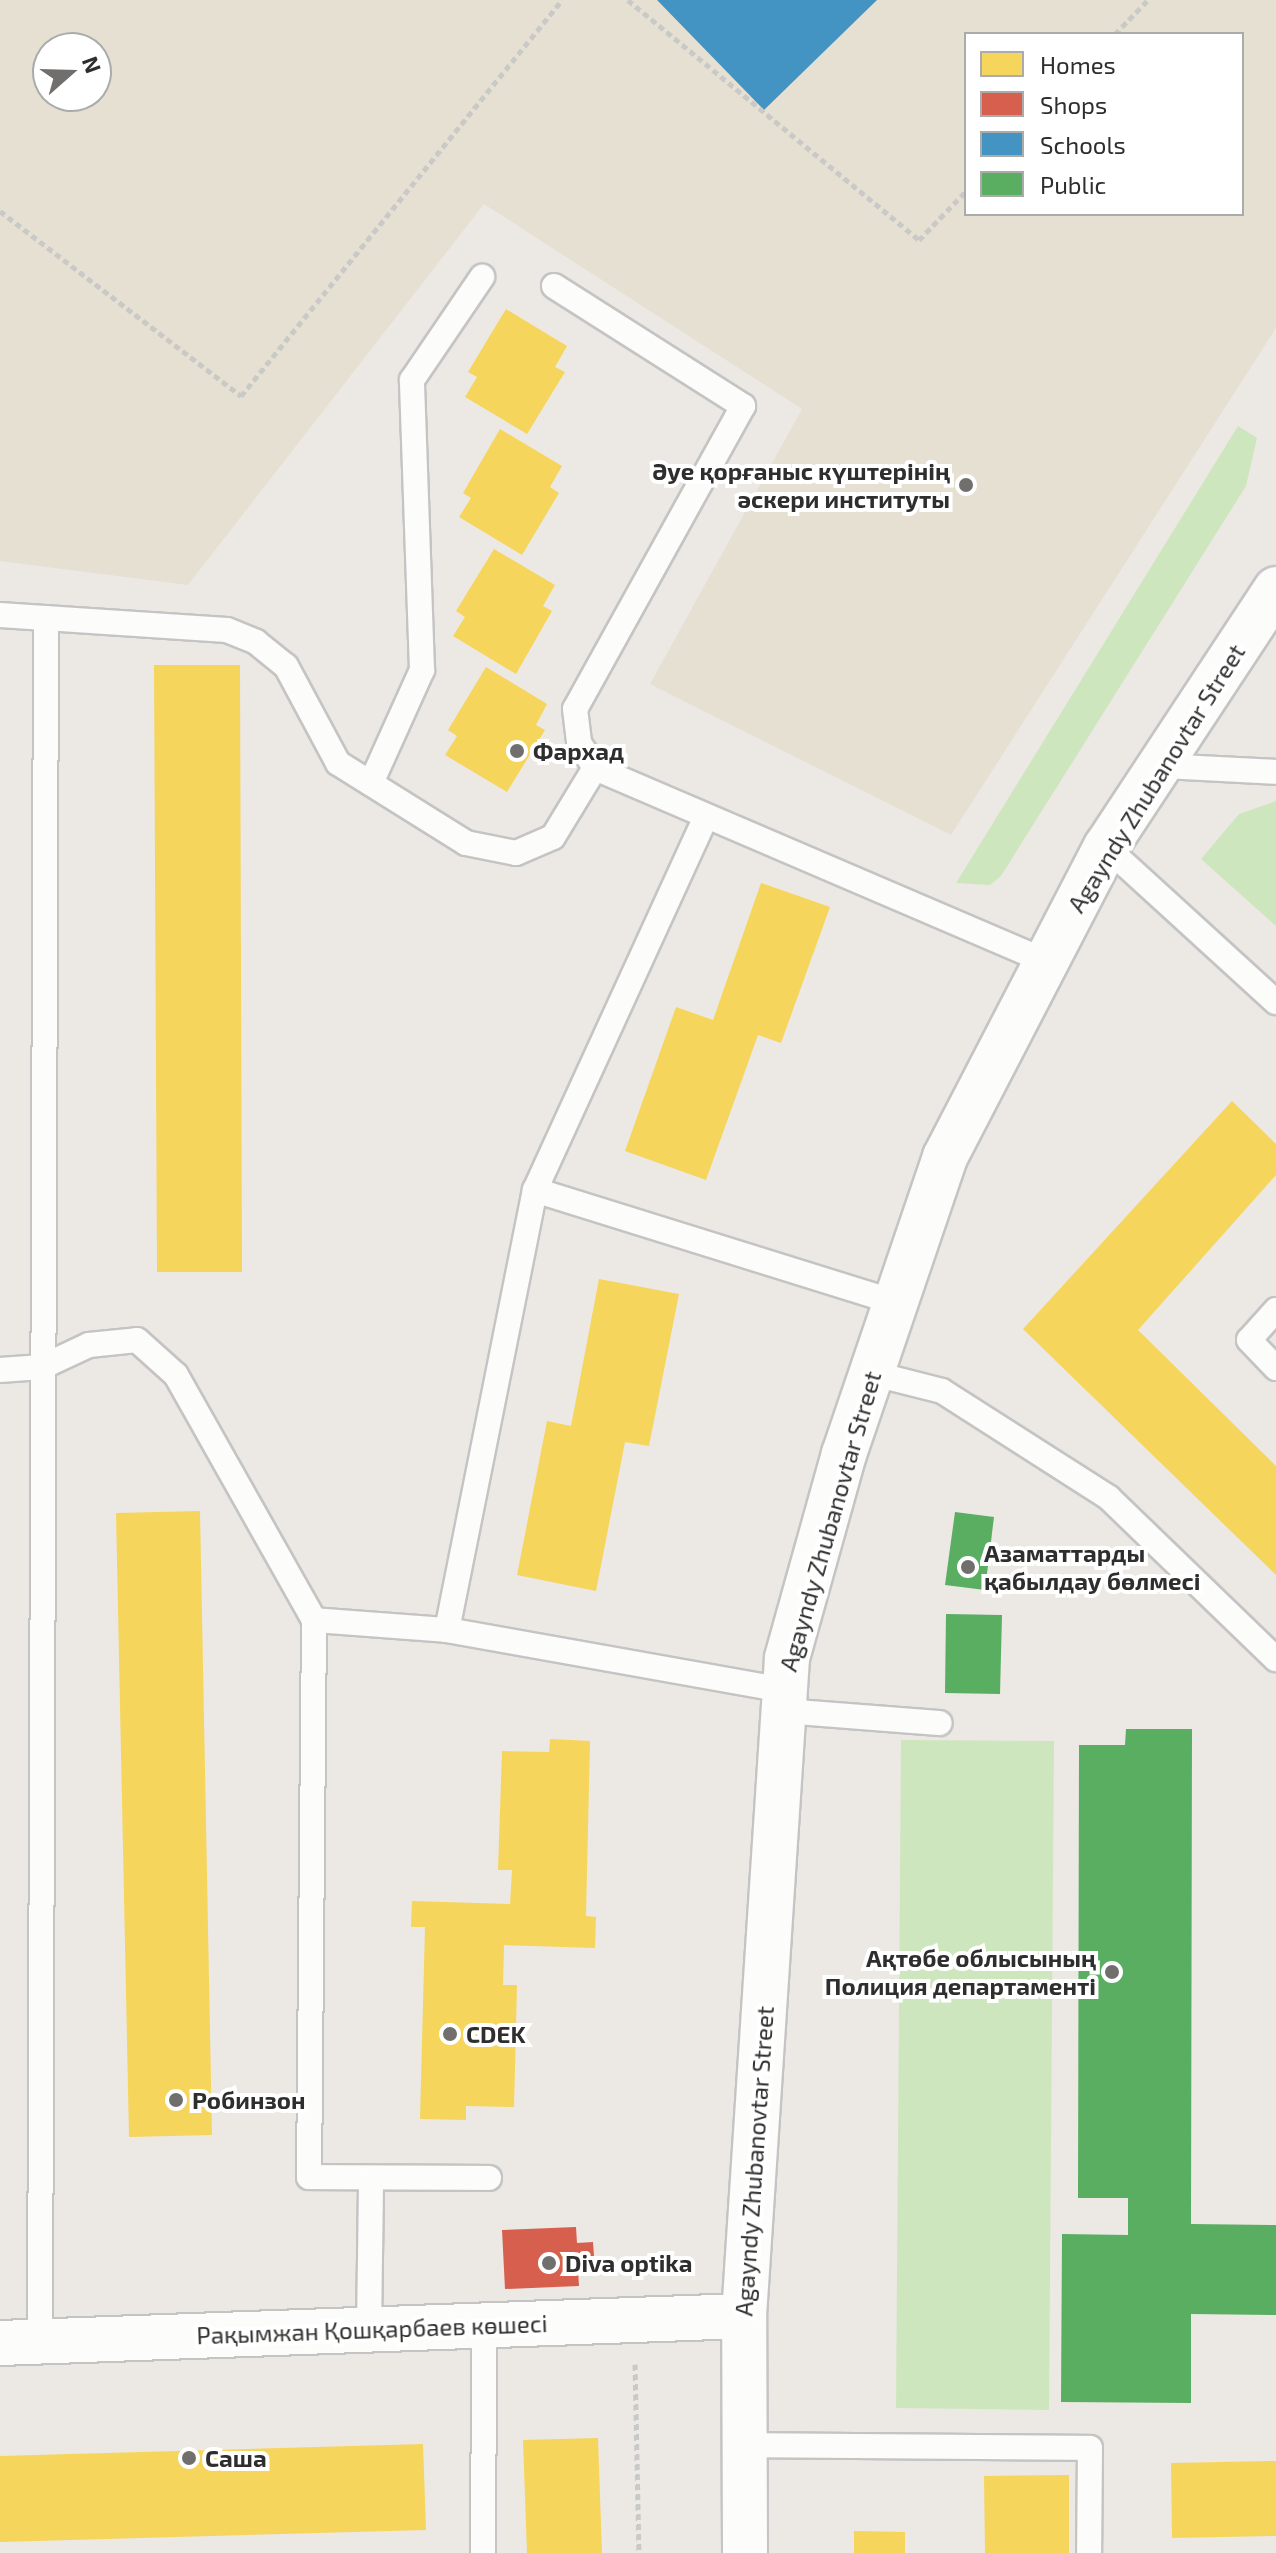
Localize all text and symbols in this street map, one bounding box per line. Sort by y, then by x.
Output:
north arrow [32,32,112,112]
legend [964,32,1244,216]
text: Homes [1040,50,1116,79]
text: N [78,53,108,76]
text: Shops [1040,90,1107,119]
text: Schools [1040,130,1126,159]
text: Public [1040,170,1106,199]
place label: Әуе қорғаныс күштерінің әскери институты [653,457,950,513]
marker: Әуе қорғаныс күштерінің әскери институты [957,476,975,494]
street label: Agayndy Zhubanovtar Street [1061,638,1251,918]
place label: Фархад [533,737,624,765]
marker: Фархад [508,742,526,760]
street label: Agayndy Zhubanovtar Street [773,1367,887,1675]
place label: Азаматтарды қабылдау бөлмесі [984,1539,1200,1595]
marker: Азаматтарды қабылдау бөлмесі [959,1558,977,1576]
place label: Ақтөбе облысының Полиция департаменті [825,1944,1096,2000]
marker: Ақтөбе облысының Полиция департаменті [1103,1963,1121,1981]
street label: Agayndy Zhubanovtar Street [729,2004,779,2318]
place label: CDEK [466,2020,526,2048]
marker: CDEK [441,2025,459,2043]
place label: Робинзон [192,2086,306,2114]
marker: Робинзон [167,2091,185,2109]
place label: Diva optika [565,2249,692,2277]
marker: Diva optika [540,2254,558,2272]
street label: Рақымжан Қошқарбаев көшесі [196,2308,548,2350]
place label: Саша [205,2444,267,2472]
marker: Саша [180,2449,198,2467]

